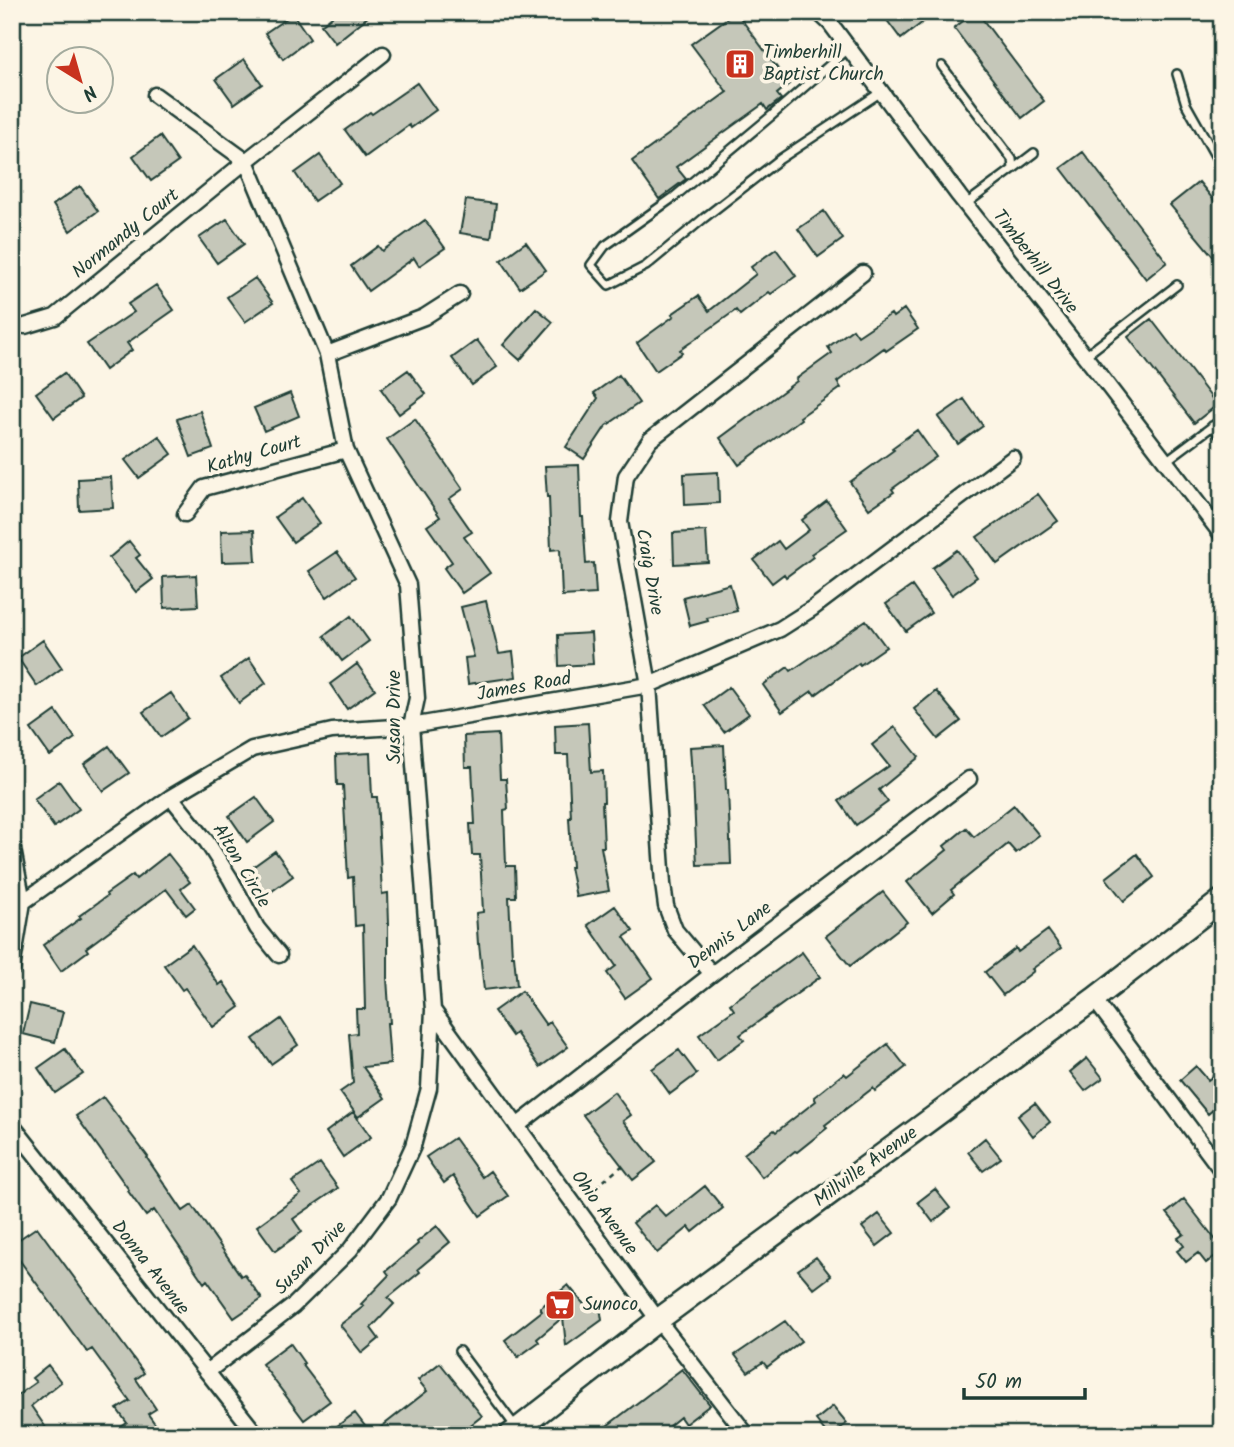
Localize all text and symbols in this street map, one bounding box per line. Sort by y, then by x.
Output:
place label: Timberhill Baptist Church [763,38,884,90]
north arrow [46,46,116,116]
building icon: Timberhill Baptist Church [723,47,757,81]
text: N [75,76,103,108]
street label: Normandy Court [66,181,187,287]
street label: Timberhill Drive [984,203,1086,321]
street label: Kathy Court [203,427,305,483]
street label: Craig Drive [627,526,671,618]
street label: James Road [474,664,574,710]
street label: Susan Drive [380,670,410,764]
street label: Alton Circle [204,818,278,914]
street label: Dennis Lane [681,894,779,978]
street label: Millville Avenue [808,1119,925,1215]
street label: Ohio Avenue [563,1164,645,1262]
street label: Donna Avenue [103,1214,197,1322]
street label: Susan Drive [268,1214,355,1302]
supermarket icon: Sunoco [543,1288,577,1322]
place label: Sunoco [583,1290,638,1320]
scale bar [964,1356,1085,1400]
text: 50 m [975,1366,1022,1399]

